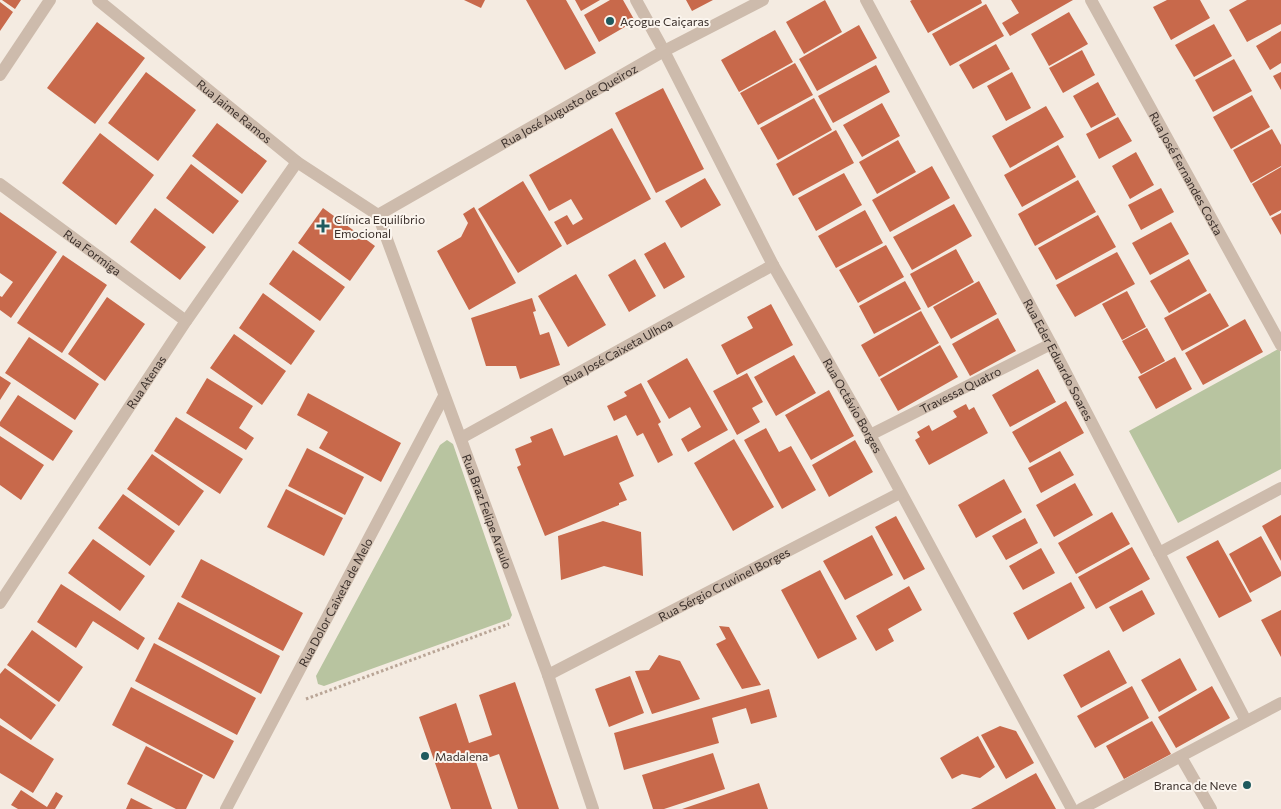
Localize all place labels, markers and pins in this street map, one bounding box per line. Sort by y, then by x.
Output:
place label: Açogue Caiçaras [620,14,709,28]
marker: Açogue Caiçaras [604,15,616,27]
place label: Clínica Equilíbrio Emocional [334,212,425,240]
marker: Clínica Equilíbrio Emocional [316,219,330,233]
place label: Madalena [435,749,488,763]
marker: Madalena [419,750,431,762]
place label: Branca de Neve [1154,778,1237,792]
marker: Branca de Neve [1241,779,1253,791]

